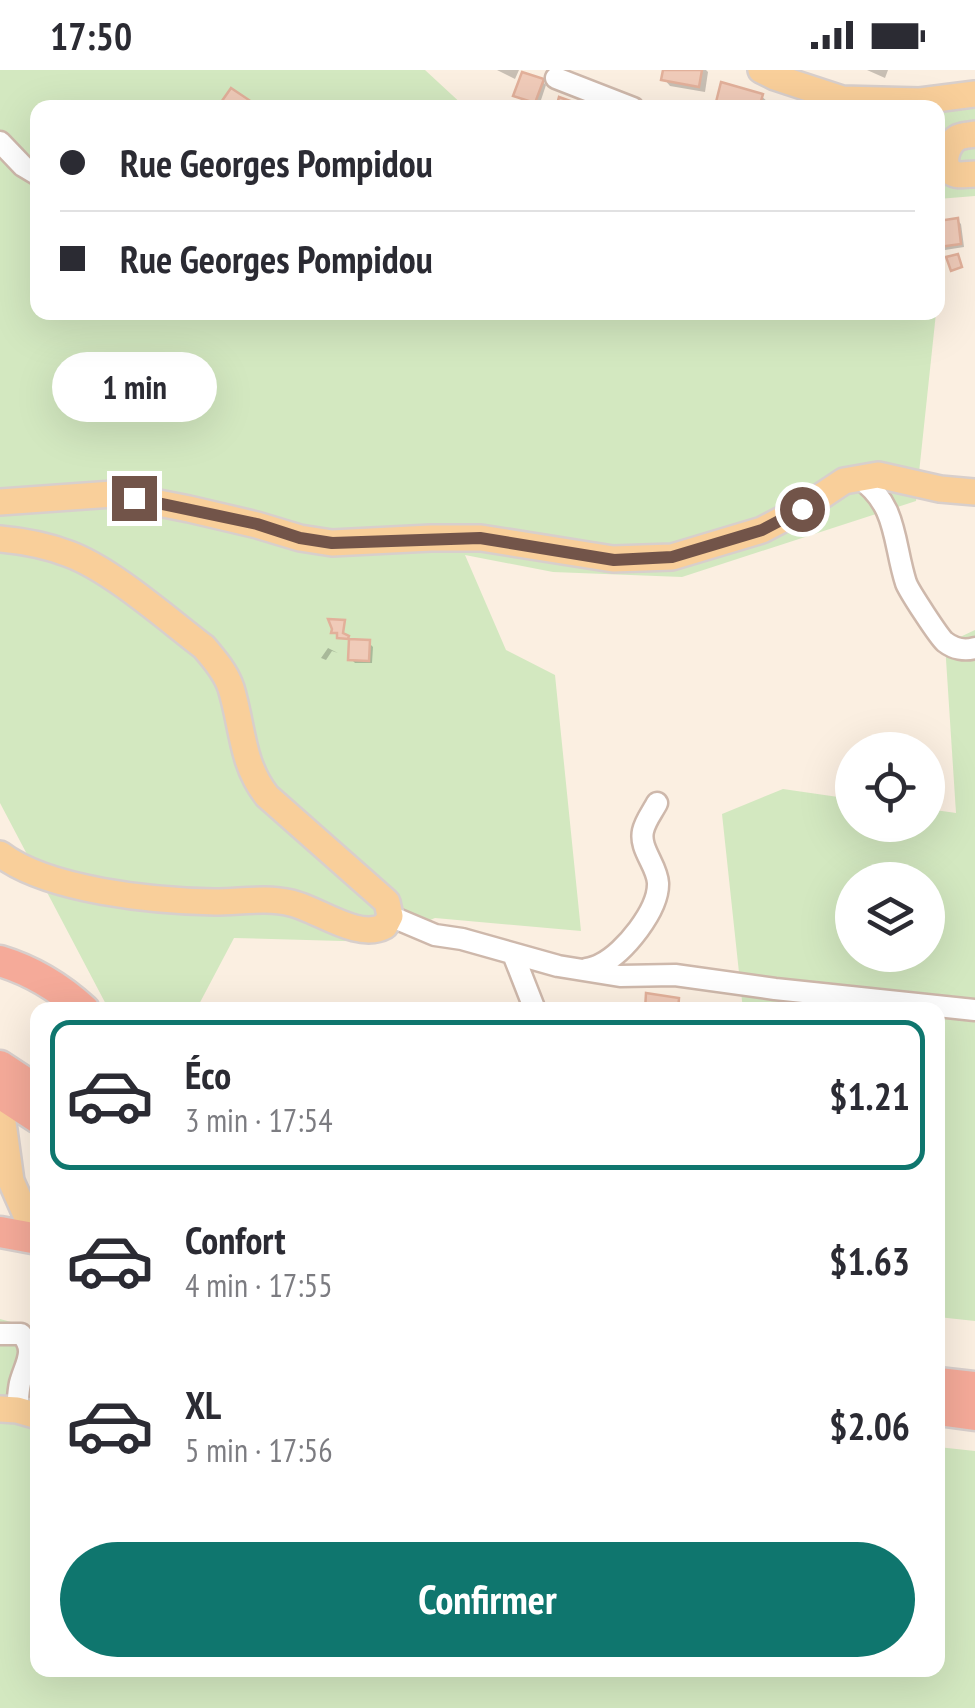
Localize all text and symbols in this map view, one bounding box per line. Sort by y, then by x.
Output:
text: 17:50 [50,11,132,60]
text: Rue Georges Pompidou [120,138,433,187]
text: Rue Georges Pompidou [120,234,433,283]
callout: 1 min [52,353,216,423]
text: 1 min [102,366,167,408]
route end [112,476,157,521]
route start [780,487,825,532]
map controls [835,732,945,972]
button: locate [835,732,945,842]
button: layers [835,862,945,972]
icon: car [65,1050,155,1140]
text: Éco [185,1050,231,1099]
text: $1.21 [829,1071,910,1120]
text: 3 min · 17:54 [185,1099,333,1141]
icon: car [65,1215,155,1305]
text: Confort [185,1215,285,1264]
text: $1.63 [829,1236,910,1285]
text: 4 min · 17:55 [185,1264,333,1306]
icon: car [65,1380,155,1470]
text: XL [185,1380,221,1429]
text: $2.06 [829,1401,910,1450]
text: 5 min · 17:56 [185,1429,333,1471]
button: Confirmer [60,1542,915,1657]

